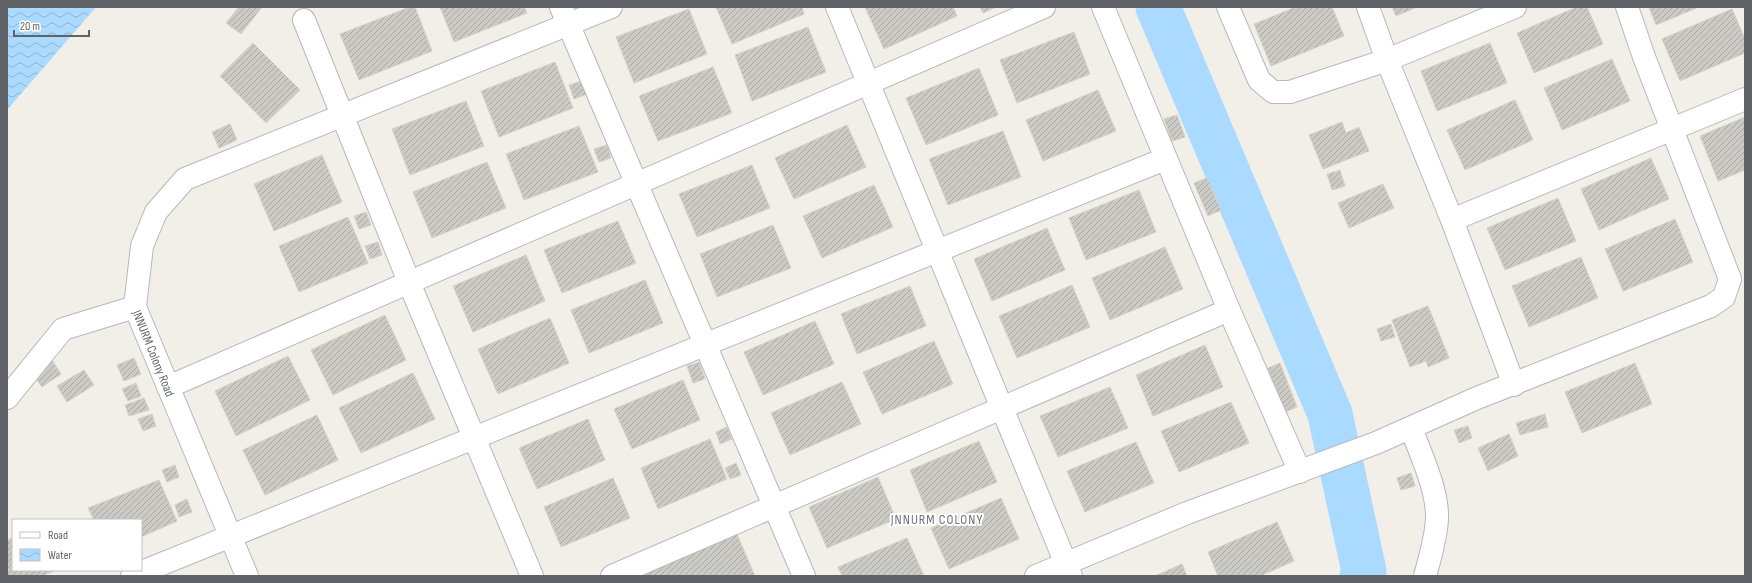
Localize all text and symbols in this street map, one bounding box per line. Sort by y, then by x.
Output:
scale bar [14,12,89,38]
text: 20 m [20,19,40,34]
street label: JNNURM Colony Road [128,307,178,399]
district label: JNNURM COLONY [890,511,983,528]
legend [12,519,142,571]
text: Road [48,528,68,543]
text: Water [48,548,72,563]

